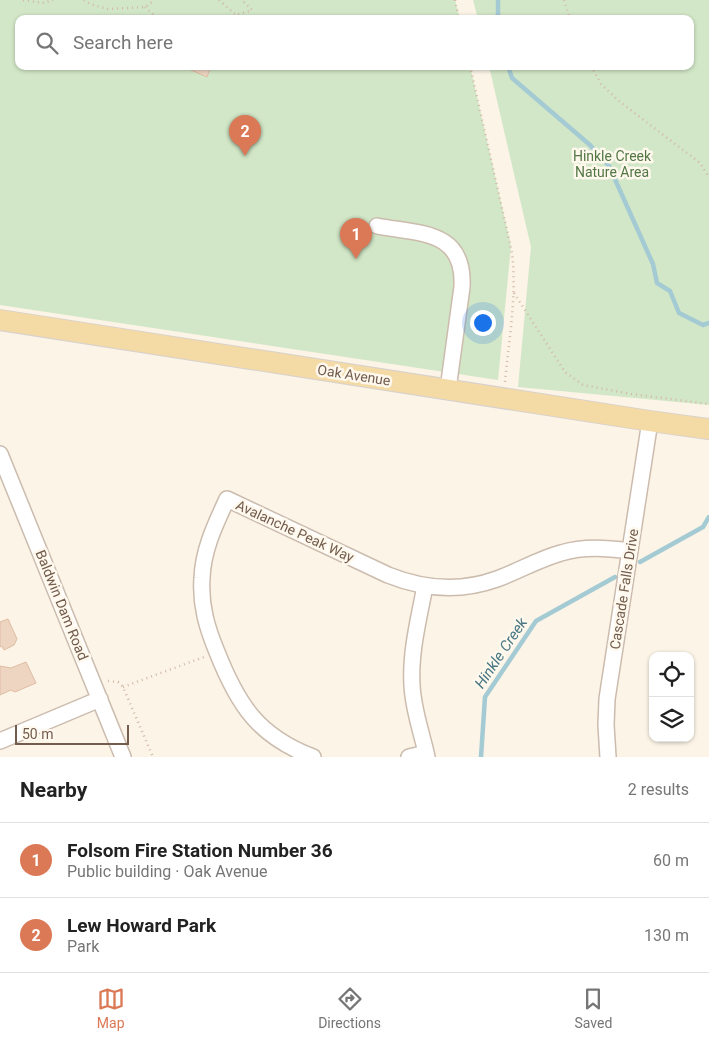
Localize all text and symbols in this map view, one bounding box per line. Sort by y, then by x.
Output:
search box [15,15,694,70]
icon: search [33,29,61,57]
text: Search here [73,31,173,54]
pin: 2 [229,115,261,156]
park label: Hinkle Creek Nature Area [573,148,652,180]
pin: 1 [340,218,372,259]
your location [470,310,496,336]
street label: Oak Avenue [316,361,392,389]
street label: Avalanche Peak Way [233,497,357,566]
street label: Cascade Falls Drive [607,528,641,650]
street label: Baldwin Dam Road [33,548,91,662]
water label: Hinkle Creek [471,614,532,692]
map controls [649,652,694,742]
button: locate [649,652,694,697]
button: layers [649,697,694,742]
scale bar [15,722,129,745]
text: 50 m [22,726,54,742]
text: Nearby [20,778,87,802]
text: 2 results [628,780,689,799]
text: Folsom Fire Station Number 36 [67,839,333,862]
text: 1 [31,851,41,870]
text: 60 m [653,851,689,870]
text: Public building · Oak Avenue [67,862,268,881]
text: Lew Howard Park [67,914,216,937]
text: 2 [31,926,41,945]
text: 130 m [644,926,689,945]
text: Park [67,937,99,956]
tab: Map [97,985,125,1031]
tab: Directions [318,985,381,1031]
tab: Saved [574,985,612,1031]

